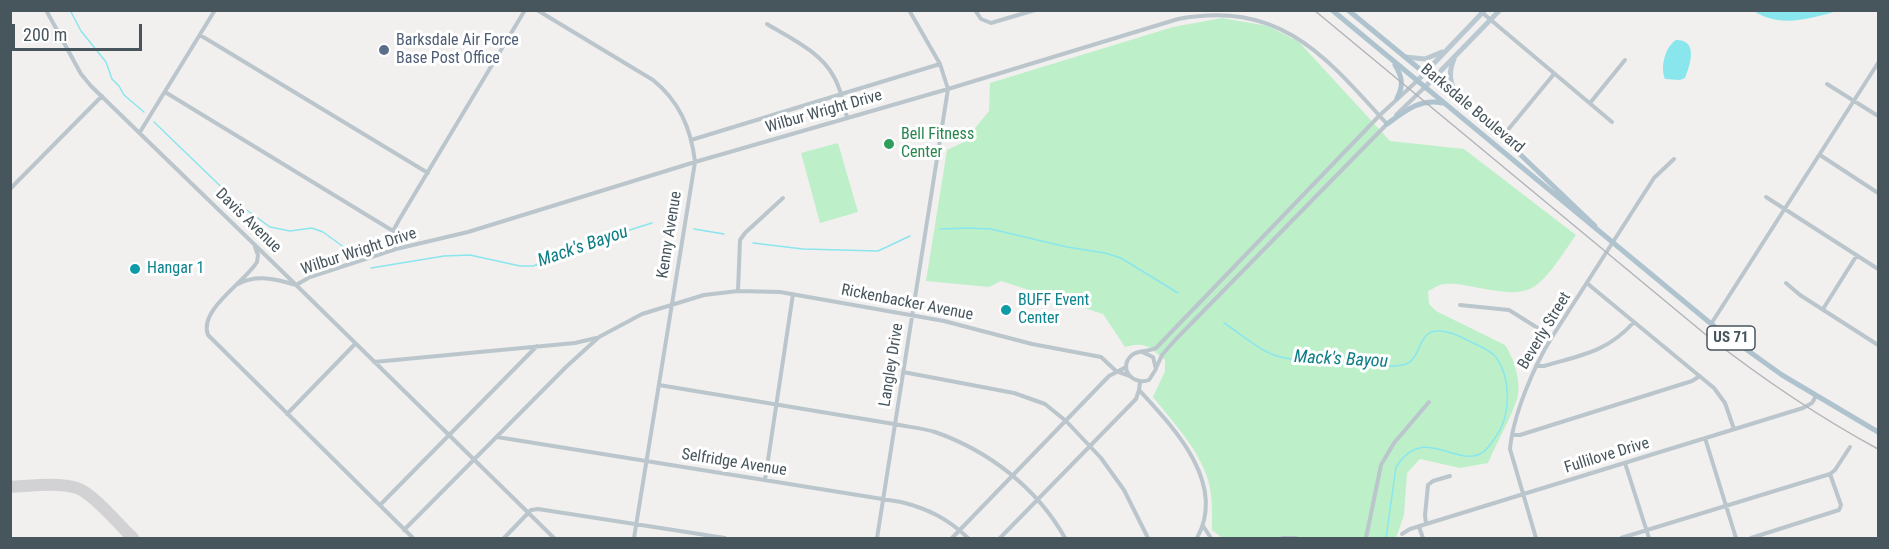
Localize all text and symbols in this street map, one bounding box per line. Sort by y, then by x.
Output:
scale bar [15,12,146,50]
text: 200 m [23,24,67,45]
place label: Barksdale Air Force Base Post Office [396,31,519,69]
marker: Barksdale Air Force Base Post Office [377,43,391,57]
street label: Barksdale Boulevard [1416,60,1528,158]
street label: Wilbur Wright Drive [764,86,884,138]
place label: Bell Fitness Center [901,125,974,163]
marker: Bell Fitness Center [882,137,896,151]
street label: Davis Avenue [211,185,285,257]
street label: Kenny Avenue [654,190,686,280]
water label: Mack's Bayou [535,221,631,273]
street label: Wilbur Wright Drive [299,224,419,280]
place label: Hangar 1 [147,259,204,279]
marker: Hangar 1 [128,262,142,276]
street label: Rickenbacker Avenue [839,281,975,325]
street label: Beverly Street [1514,289,1576,373]
place label: BUFF Event Center [1018,291,1089,329]
marker: BUFF Event Center [999,303,1013,317]
street label: Langley Drive [876,322,908,408]
road number: US 71 [1707,326,1755,350]
water label: Mack's Bayou [1293,347,1389,373]
street label: Fullilove Drive [1562,434,1652,478]
street label: Selfridge Avenue [680,445,788,481]

